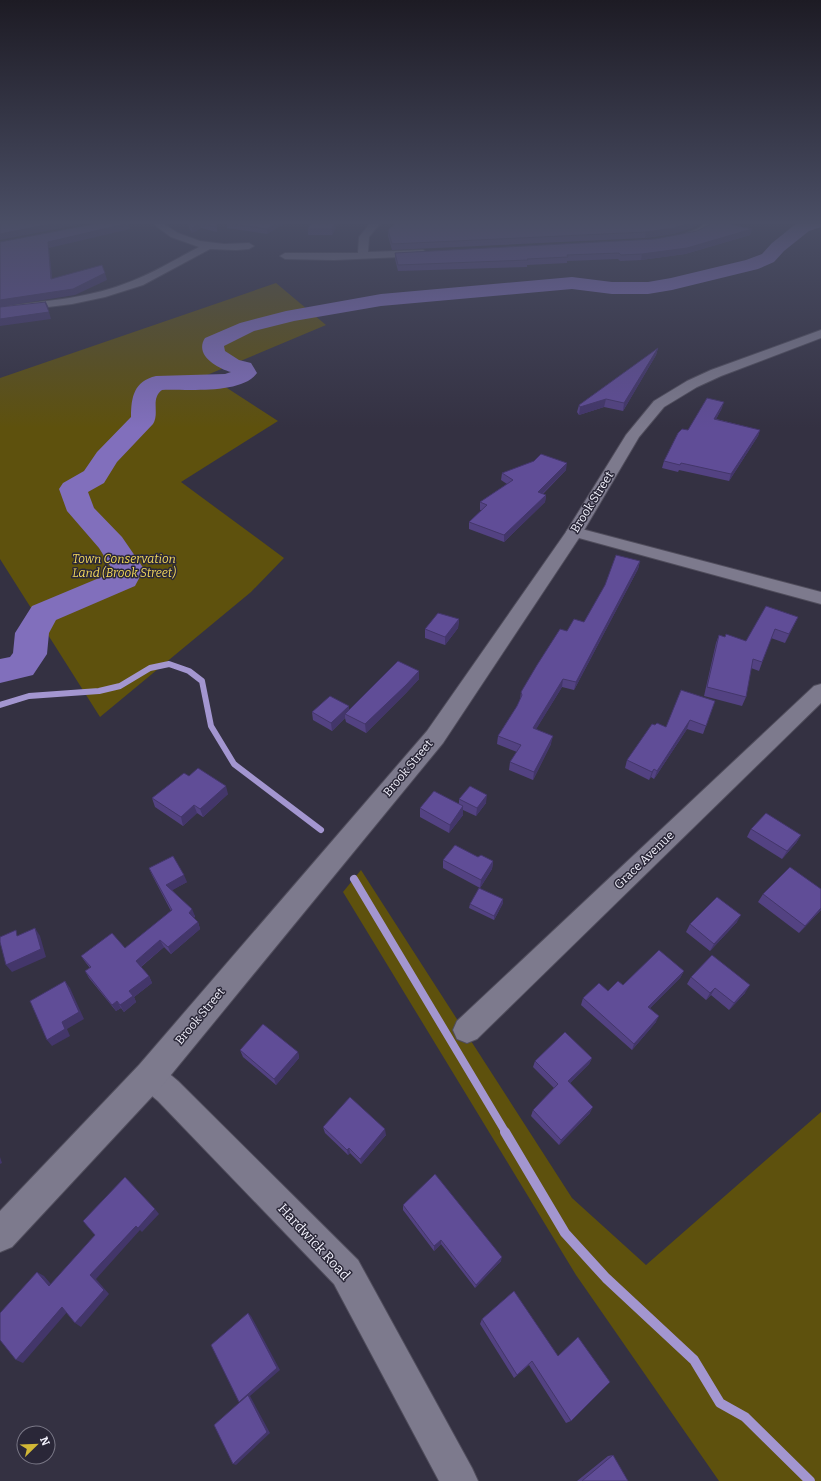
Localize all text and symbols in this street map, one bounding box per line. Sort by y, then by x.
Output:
street label: Brook Street [568,468,617,535]
park label: Town Conservation Land (Brook Street) [72,552,176,580]
street label: Brook Street [380,736,436,799]
street label: Grace Avenue [611,828,677,892]
street label: Brook Street [172,984,228,1047]
street label: Hardwick Road [274,1200,354,1284]
north arrow [16,1425,56,1465]
text: N [37,1435,53,1448]

